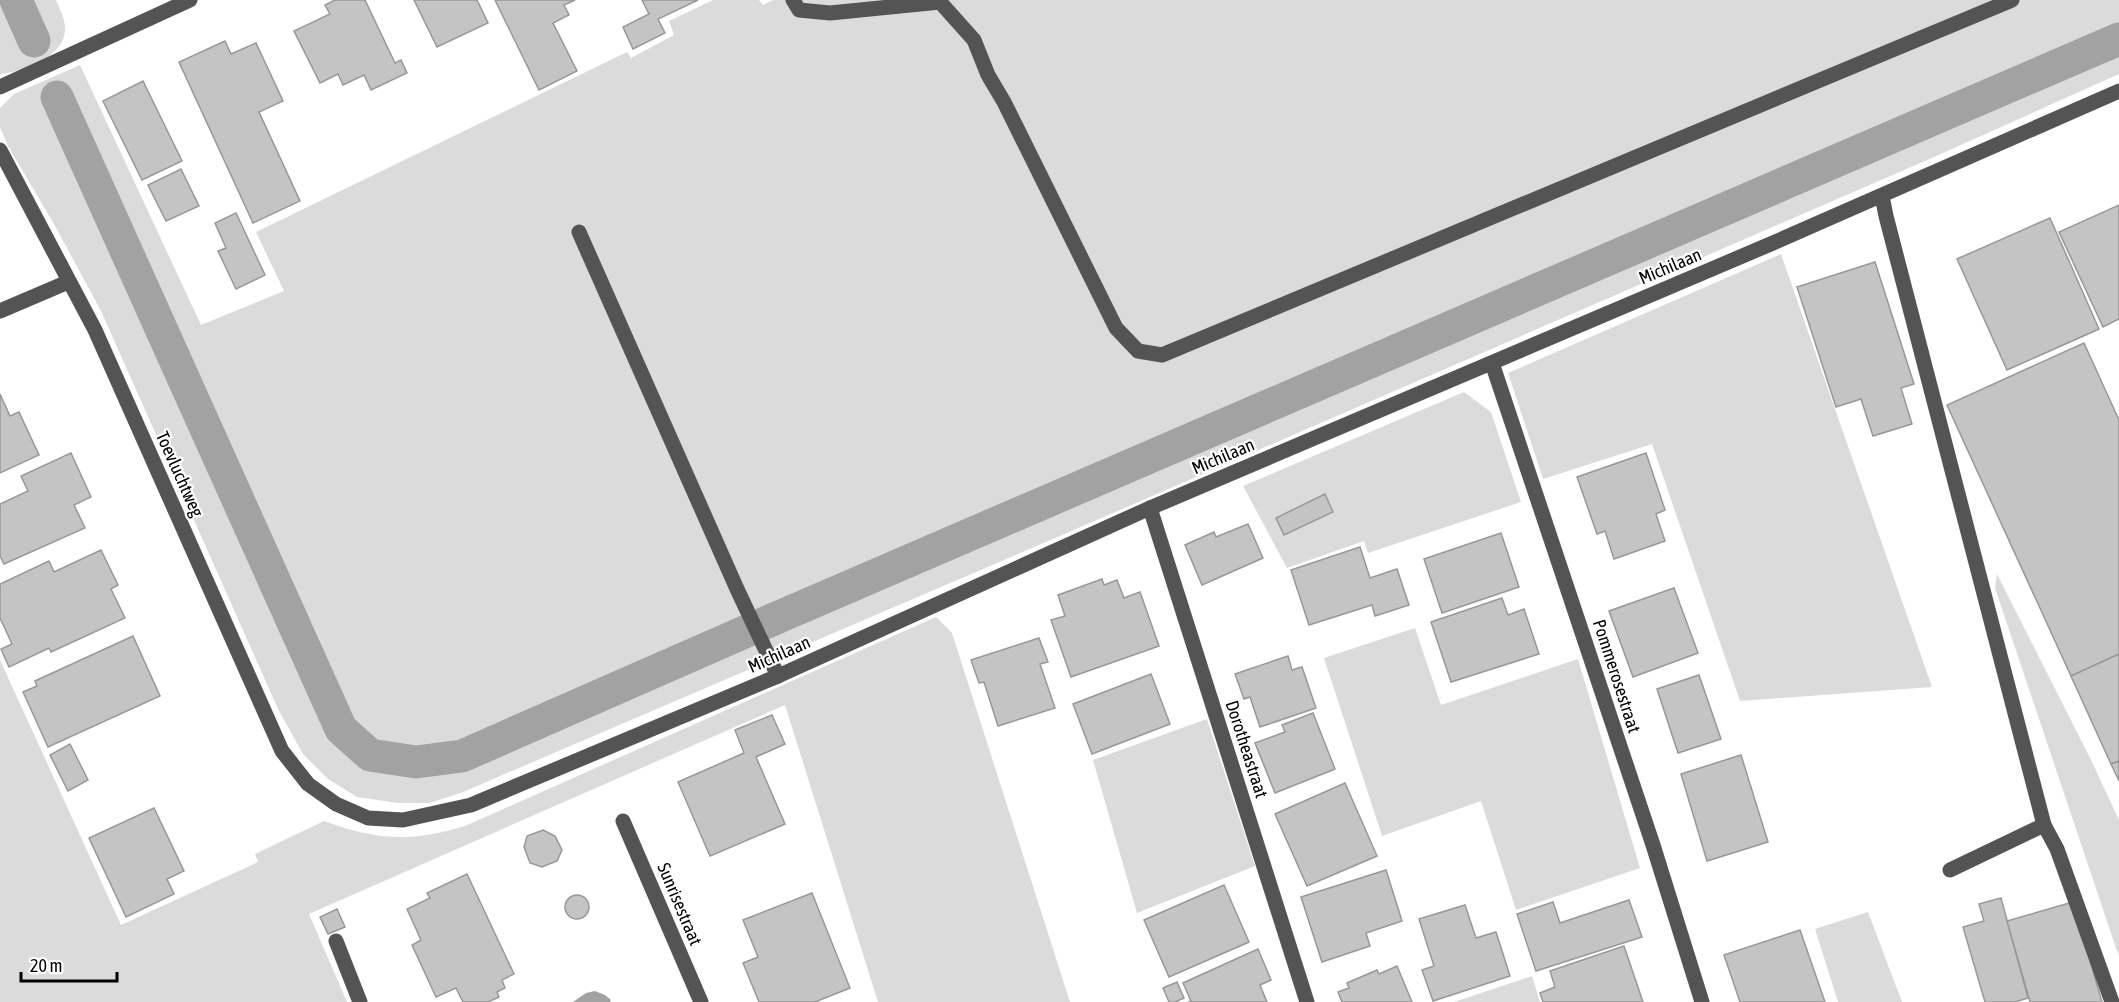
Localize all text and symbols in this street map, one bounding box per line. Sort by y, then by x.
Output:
street label: Michilaan [1636,243,1704,289]
street label: Toevluchtweg [152,428,208,520]
street label: Michilaan [1189,433,1257,479]
street label: Pommerosestraat [1589,617,1645,735]
street label: Michilaan [745,631,813,677]
street label: Dorotheastraat [1221,698,1273,800]
street label: Sunrisestraat [653,860,707,948]
scale bar [21,945,117,983]
text: 20 m [30,955,62,976]

